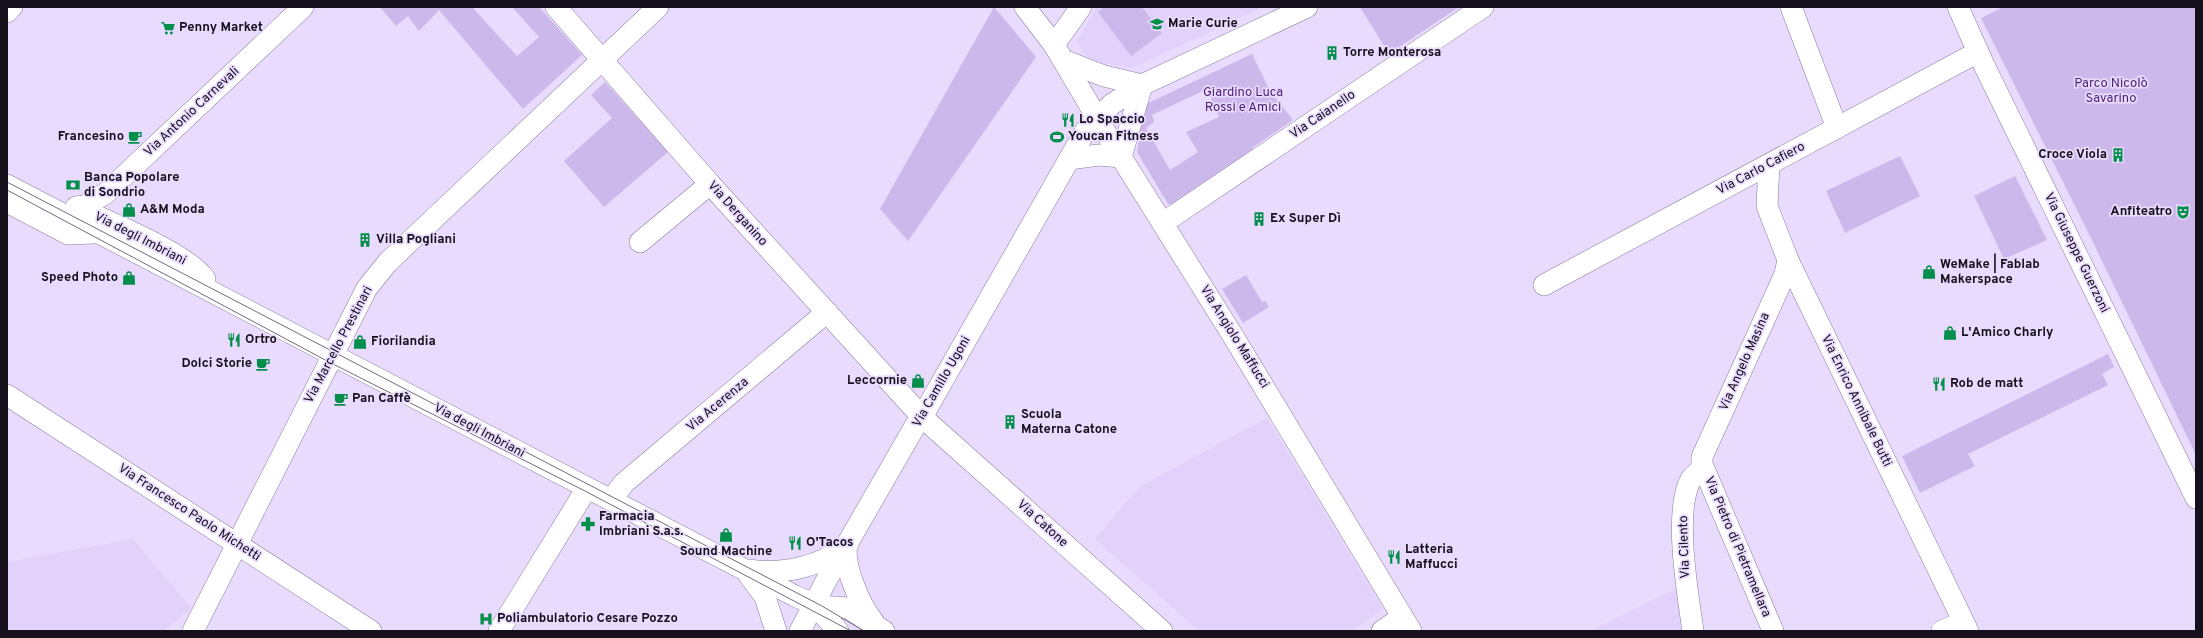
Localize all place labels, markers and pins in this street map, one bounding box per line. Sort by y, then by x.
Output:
school or university icon: Marie Curie [1149,16,1165,32]
place label: Marie Curie [1168,16,1238,32]
supermarket icon: Penny Market [160,20,176,36]
place label: Penny Market [179,20,263,36]
building icon: Torre Monterosa [1324,45,1340,61]
place label: Torre Monterosa [1343,45,1441,61]
restaurant icon: Lo Spaccio [1060,112,1076,128]
place label: Lo Spaccio [1079,112,1145,128]
place label: Francesino [58,129,124,145]
cafe icon: Francesino [127,129,143,145]
sports icon: Youcan Fitness [1049,129,1065,145]
place label: Youcan Fitness [1068,129,1159,145]
place label: Croce Viola [2038,147,2107,163]
building icon: Croce Viola [2110,147,2126,163]
place label: Banca Popolare di Sondrio [84,170,179,201]
bank icon: Banca Popolare di Sondrio [65,177,81,193]
shop icon: A&M Moda [121,202,137,218]
place label: A&M Moda [140,202,205,218]
place label: Anfiteatro [2110,204,2172,220]
theatre icon: Anfiteatro [2175,204,2191,220]
building icon: Ex Super Dì [1251,211,1267,227]
place label: Ex Super Dì [1270,211,1341,227]
building icon: Villa Pogliani [357,232,373,248]
place label: Villa Pogliani [376,232,456,248]
place label: WeMake | Fablab Makerspace [1940,253,2040,288]
shop icon: WeMake | Fablab Makerspace [1921,264,1937,280]
place label: Speed Photo [41,270,118,286]
shop icon: Speed Photo [121,270,137,286]
shop icon: L'Amico Charly [1942,325,1958,341]
place label: L'Amico Charly [1961,325,2054,341]
restaurant icon: Ortro [226,332,242,348]
place label: Ortro [245,332,277,348]
shop icon: Fiorilandia [352,334,368,350]
place label: Fiorilandia [371,334,436,350]
place label: Dolci Storie [181,356,252,372]
cafe icon: Dolci Storie [255,356,271,372]
place label: Leccornie [847,373,907,389]
shop icon: Leccornie [910,373,926,389]
restaurant icon: Rob de matt [1931,376,1947,392]
place label: Rob de matt [1950,376,2023,392]
cafe icon: Pan Caffè [333,391,349,407]
place label: Pan Caffè [352,391,411,407]
place label: Scuola Materna Catone [1021,407,1117,438]
building icon: Scuola Materna Catone [1002,414,1018,430]
place label: Farmacia Imbriani S.a.s. [599,509,684,540]
pharmacy icon: Farmacia Imbriani S.a.s. [580,516,596,532]
shop icon: Sound Machine [718,527,734,543]
restaurant icon: O'Tacos [787,535,803,551]
place label: O'Tacos [806,535,854,551]
place label: Latteria Maffucci [1405,542,1458,573]
place label: Sound Machine [680,544,772,560]
restaurant icon: Latteria Maffucci [1386,549,1402,565]
hospital icon: Poliambulatorio Cesare Pozzo [478,611,494,627]
place label: Poliambulatorio Cesare Pozzo [497,611,678,627]

